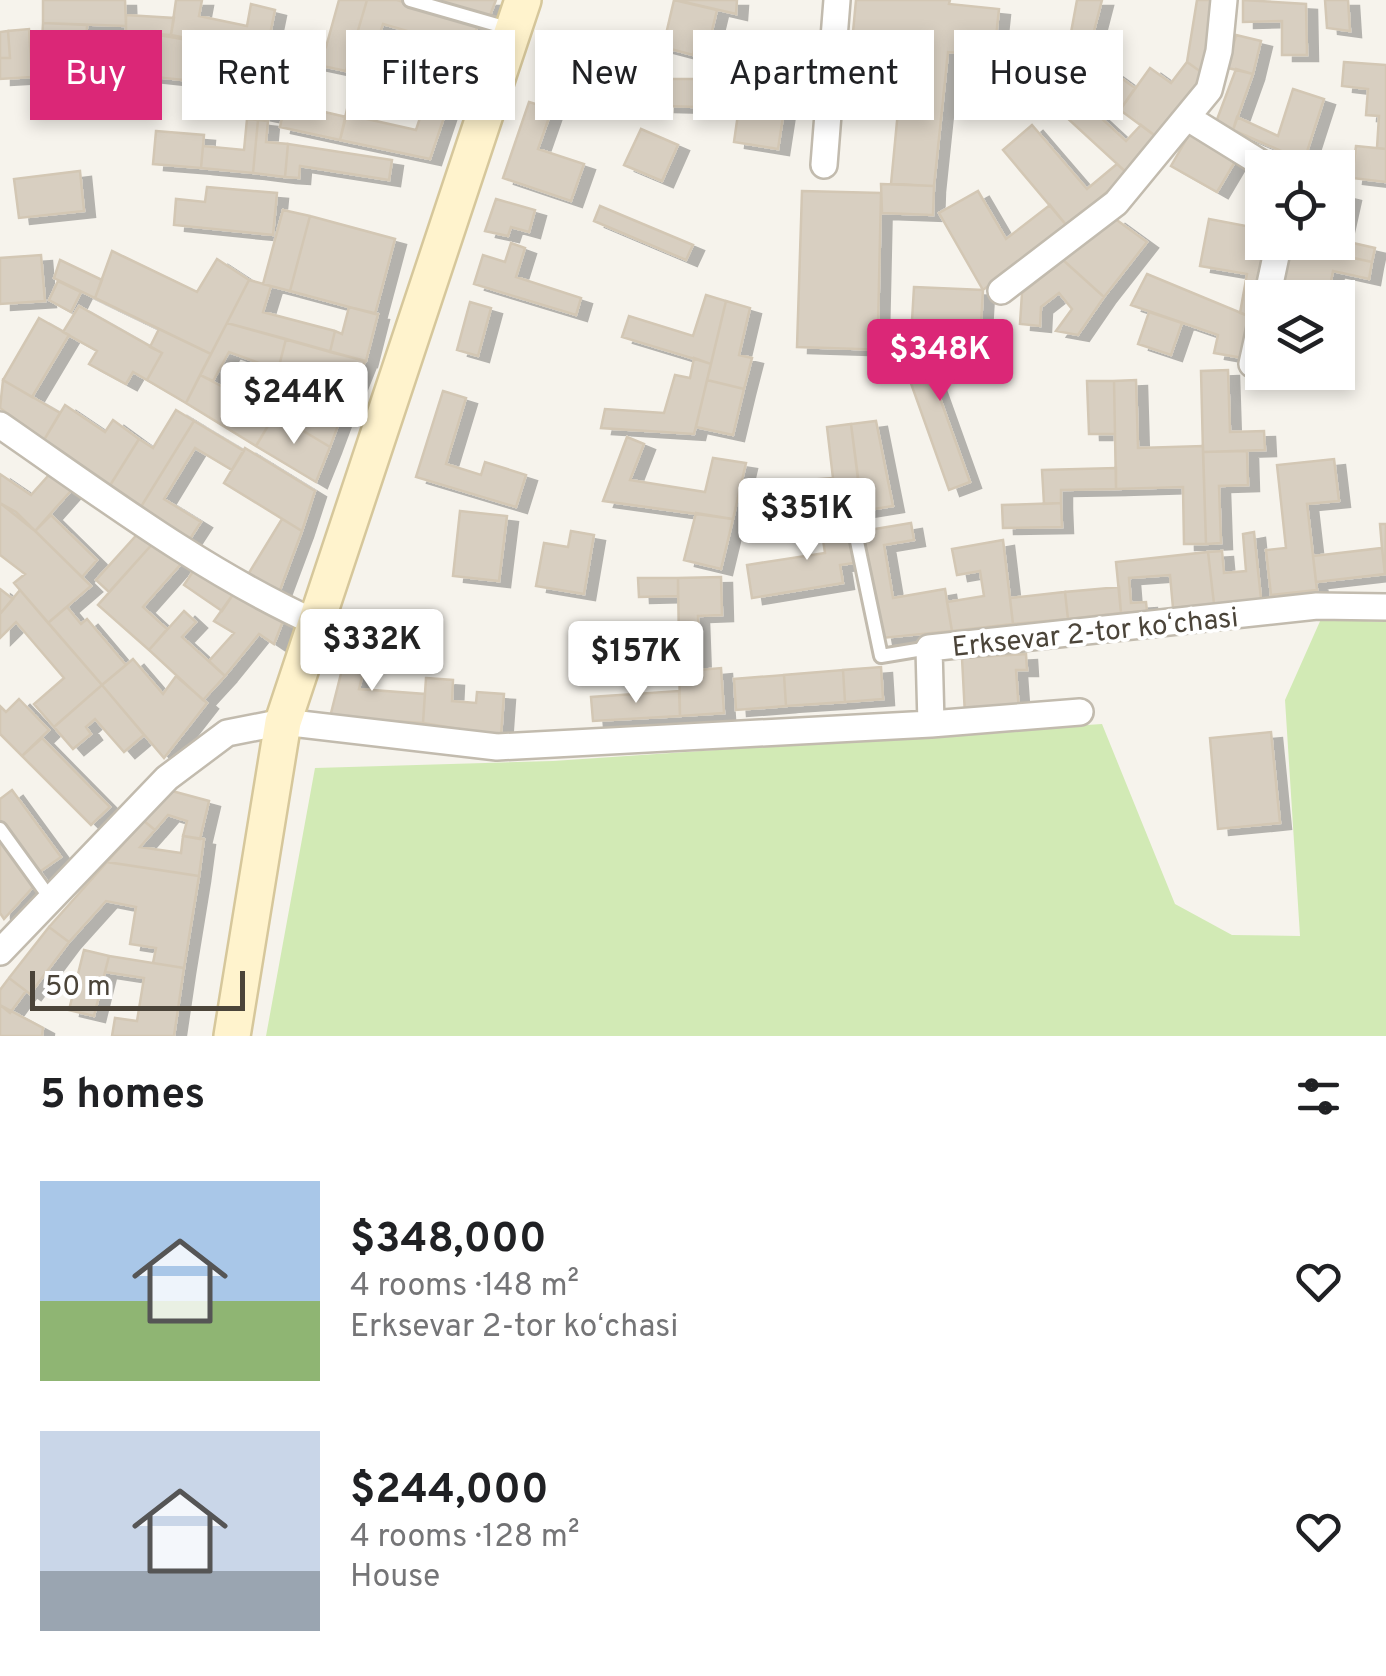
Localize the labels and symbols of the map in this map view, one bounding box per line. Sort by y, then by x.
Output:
pin: $348K [870,319,1010,404]
pin: $244K [224,362,364,447]
pin: $351K [737,478,877,563]
street label: Erksevar 2-tor koʻchasi [951,601,1240,667]
pin: $332K [302,609,442,694]
pin: $157K [566,621,706,706]
scale bar [30,966,245,1010]

